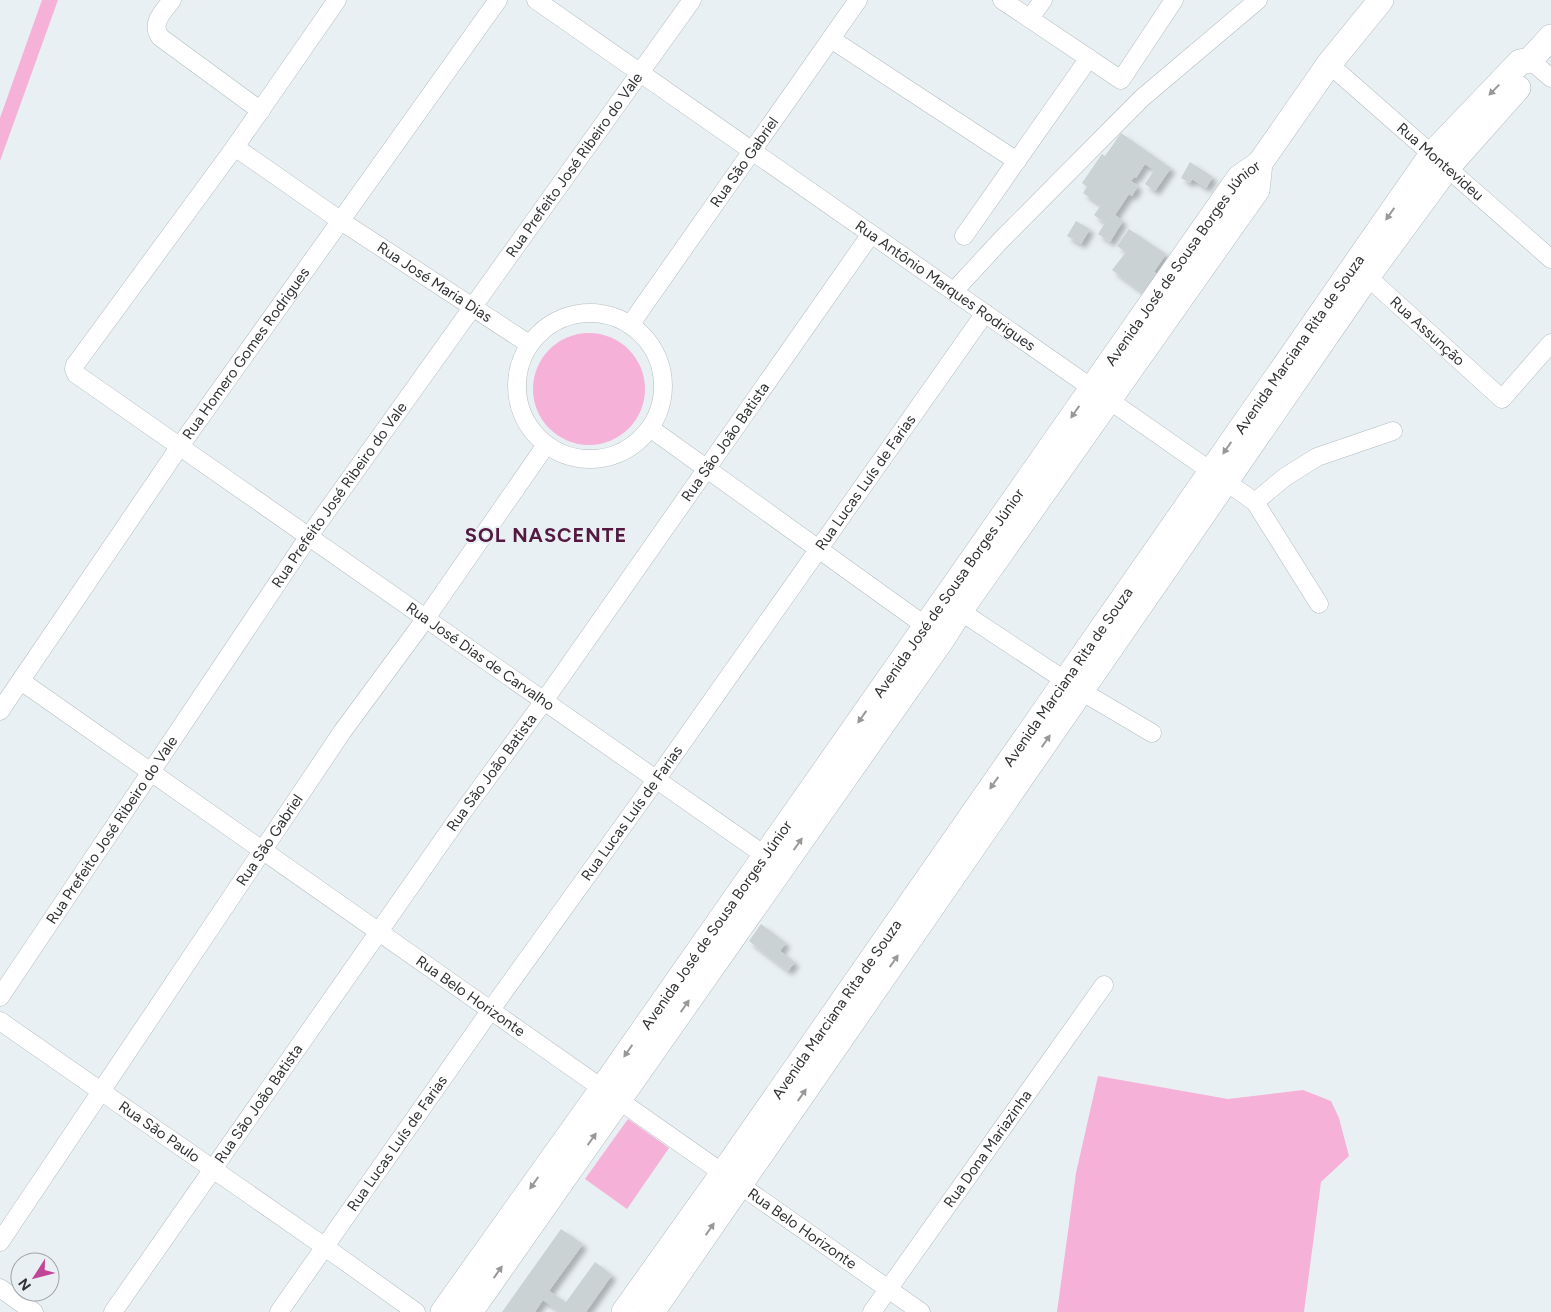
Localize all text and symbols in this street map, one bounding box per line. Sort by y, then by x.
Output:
street label: Rua Prefeito José Ribeiro do Vale [502,69,646,261]
one-way arrow [1488,84,1500,96]
street label: Rua São Gabriel [706,113,782,211]
street label: Rua Montevideu [1393,119,1487,204]
street label: Avenida José de Sousa Borges Júnior [1102,157,1264,369]
one-way arrow [1385,207,1395,221]
street label: Rua Antônio Marques Rodrigues [852,217,1039,355]
street label: Rua José Maria Dias [374,238,495,326]
street label: Avenida Marciana Rita de Souza [1231,251,1368,438]
street label: Rua Homero Gomes Rodrigues [179,264,313,443]
street label: Rua Assunção [1386,293,1469,370]
street label: Rua São João Batista [678,379,773,505]
street label: Rua Prefeito José Ribeiro do Vale [268,399,411,591]
one-way arrow [1070,405,1080,419]
street label: Rua Lucas Luís de Farias [812,411,920,554]
one-way arrow [1222,441,1232,455]
street label: Avenida José de Sousa Borges Júnior [869,485,1028,701]
district label: SOL NASCENTE [465,523,627,547]
street label: Avenida Marciana Rita de Souza [1000,584,1137,770]
street label: Rua José Dias de Carvalho [403,598,558,715]
street label: Rua São João Batista [443,710,541,835]
one-way arrow [857,710,867,724]
street label: Rua Prefeito José Ribeiro do Vale [42,733,181,928]
one-way arrow [1041,734,1051,748]
street label: Rua Lucas Luís de Farias [578,742,686,884]
one-way arrow [989,776,999,790]
street label: Rua São Gabriel [232,791,307,889]
street label: Avenida José de Sousa Borges Júnior [637,817,796,1033]
one-way arrow [793,837,803,851]
street label: Avenida Marciana Rita de Souza [768,916,905,1102]
street label: Rua Belo Horizonte [413,952,529,1041]
one-way arrow [889,954,899,968]
one-way arrow [680,999,690,1013]
street label: Rua São João Batista [211,1041,306,1167]
one-way arrow [623,1044,633,1058]
street label: Rua Lucas Luís de Farias [343,1072,451,1215]
street label: Rua Dona Mariazinha [940,1087,1036,1211]
one-way arrow [797,1088,807,1102]
street label: Rua São Paulo [115,1097,204,1166]
one-way arrow [587,1132,597,1146]
one-way arrow [529,1177,539,1190]
street label: Rua Belo Horizonte [744,1184,860,1273]
one-way arrow [705,1222,715,1235]
north arrow [10,1252,60,1302]
one-way arrow [493,1265,503,1279]
text: N [15,1275,35,1294]

